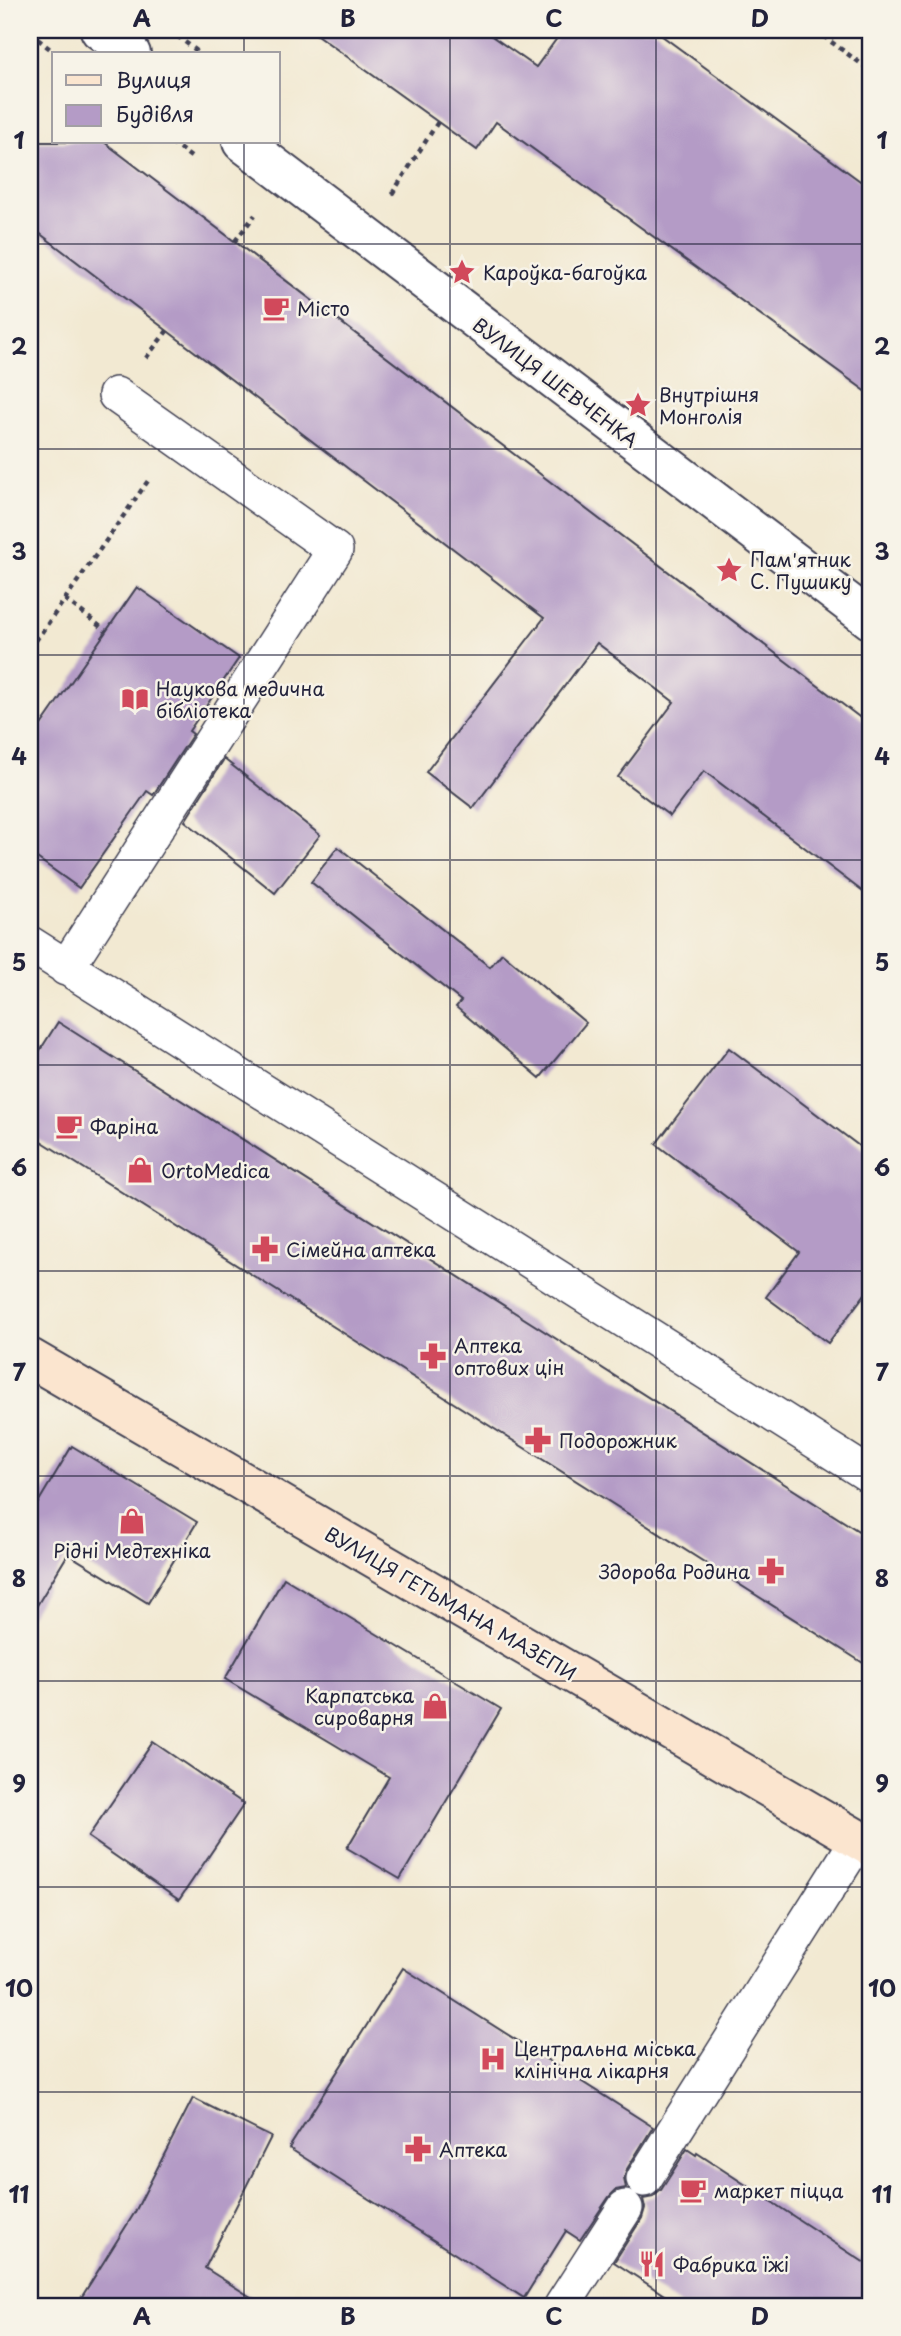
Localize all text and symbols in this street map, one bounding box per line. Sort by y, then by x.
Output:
text: A [133,0,151,35]
text: B [340,0,356,35]
text: C [545,0,563,35]
text: D [751,0,769,35]
legend [52,52,280,144]
text: Вулиця [116,63,192,95]
text: Будівля [116,97,194,129]
text: 1 [14,122,25,157]
text: 1 [877,122,888,157]
place icon: Кароўка-багоўка [447,257,477,287]
place label: Кароўка-багоўка [483,258,647,286]
cafe icon: Місто [261,293,291,323]
place label: Місто [297,294,350,322]
street label: ВУЛИЦЯ ШЕВЧЕНКА [468,310,644,454]
text: 2 [11,328,27,363]
text: 2 [874,328,890,363]
place label: Внутрішня Монголія [659,380,759,430]
place icon: Внутрішня Монголія [623,390,653,420]
text: 3 [11,533,27,568]
text: 3 [874,533,890,568]
place label: Пам'ятник С. Пушику [750,545,852,595]
place icon: Пам'ятник С. Пушику [714,555,744,585]
place label: Наукова медична бібліотека [156,674,324,724]
library icon: Наукова медична бібліотека [120,684,150,714]
text: 4 [11,738,27,773]
text: 4 [874,738,890,773]
text: 5 [12,944,26,979]
text: 5 [875,944,889,979]
cafe icon: Фаріна [54,1111,84,1141]
place label: Фаріна [90,1112,158,1140]
text: 6 [11,1149,27,1184]
text: 6 [874,1149,890,1184]
shop icon: OrtoMedica [125,1155,155,1185]
place label: OrtoMedica [161,1156,270,1184]
pharmacy icon: Сімейна аптека [250,1234,280,1264]
place label: Сімейна аптека [286,1235,436,1263]
place label: Аптека оптових цін [454,1331,564,1381]
pharmacy icon: Аптека оптових цін [418,1341,448,1371]
text: 7 [12,1354,26,1389]
text: 7 [875,1354,889,1389]
pharmacy icon: Подорожник [523,1425,553,1455]
place label: Подорожник [559,1426,678,1454]
shop icon: Рідні Медтехніка [117,1506,147,1536]
street label: ВУЛИЦЯ ГЕТЬМАНА МАЗЕПИ [320,1519,582,1687]
place label: Рідні Медтехніка [53,1536,211,1564]
pharmacy icon: Здорова Родина [756,1556,786,1586]
place label: Здорова Родина [598,1557,750,1585]
text: 8 [12,1560,26,1595]
text: 8 [875,1560,889,1595]
place label: Карпатська сироварня [305,1681,414,1731]
shop icon: Карпатська сироварня [420,1691,450,1721]
text: 9 [12,1765,26,1800]
text: 9 [875,1765,889,1800]
text: 10 [5,1970,33,2005]
text: 10 [868,1970,896,2005]
place label: Центральна міська клінічна лікарня [514,2034,696,2084]
hospital icon: Центральна міська клінічна лікарня [478,2044,508,2074]
pharmacy icon: Аптека [403,2134,433,2164]
place label: Аптека [439,2135,507,2163]
cafe icon: маркет піцца [678,2175,708,2205]
text: 11 [9,2176,30,2211]
place label: маркет піцца [714,2176,843,2204]
text: 11 [872,2176,893,2211]
restaurant icon: Фабрика їжі [637,2249,667,2279]
place label: Фабрика їжі [673,2250,789,2278]
text: A [133,2298,151,2333]
text: B [340,2298,356,2333]
text: C [545,2298,563,2333]
text: D [751,2298,769,2333]

